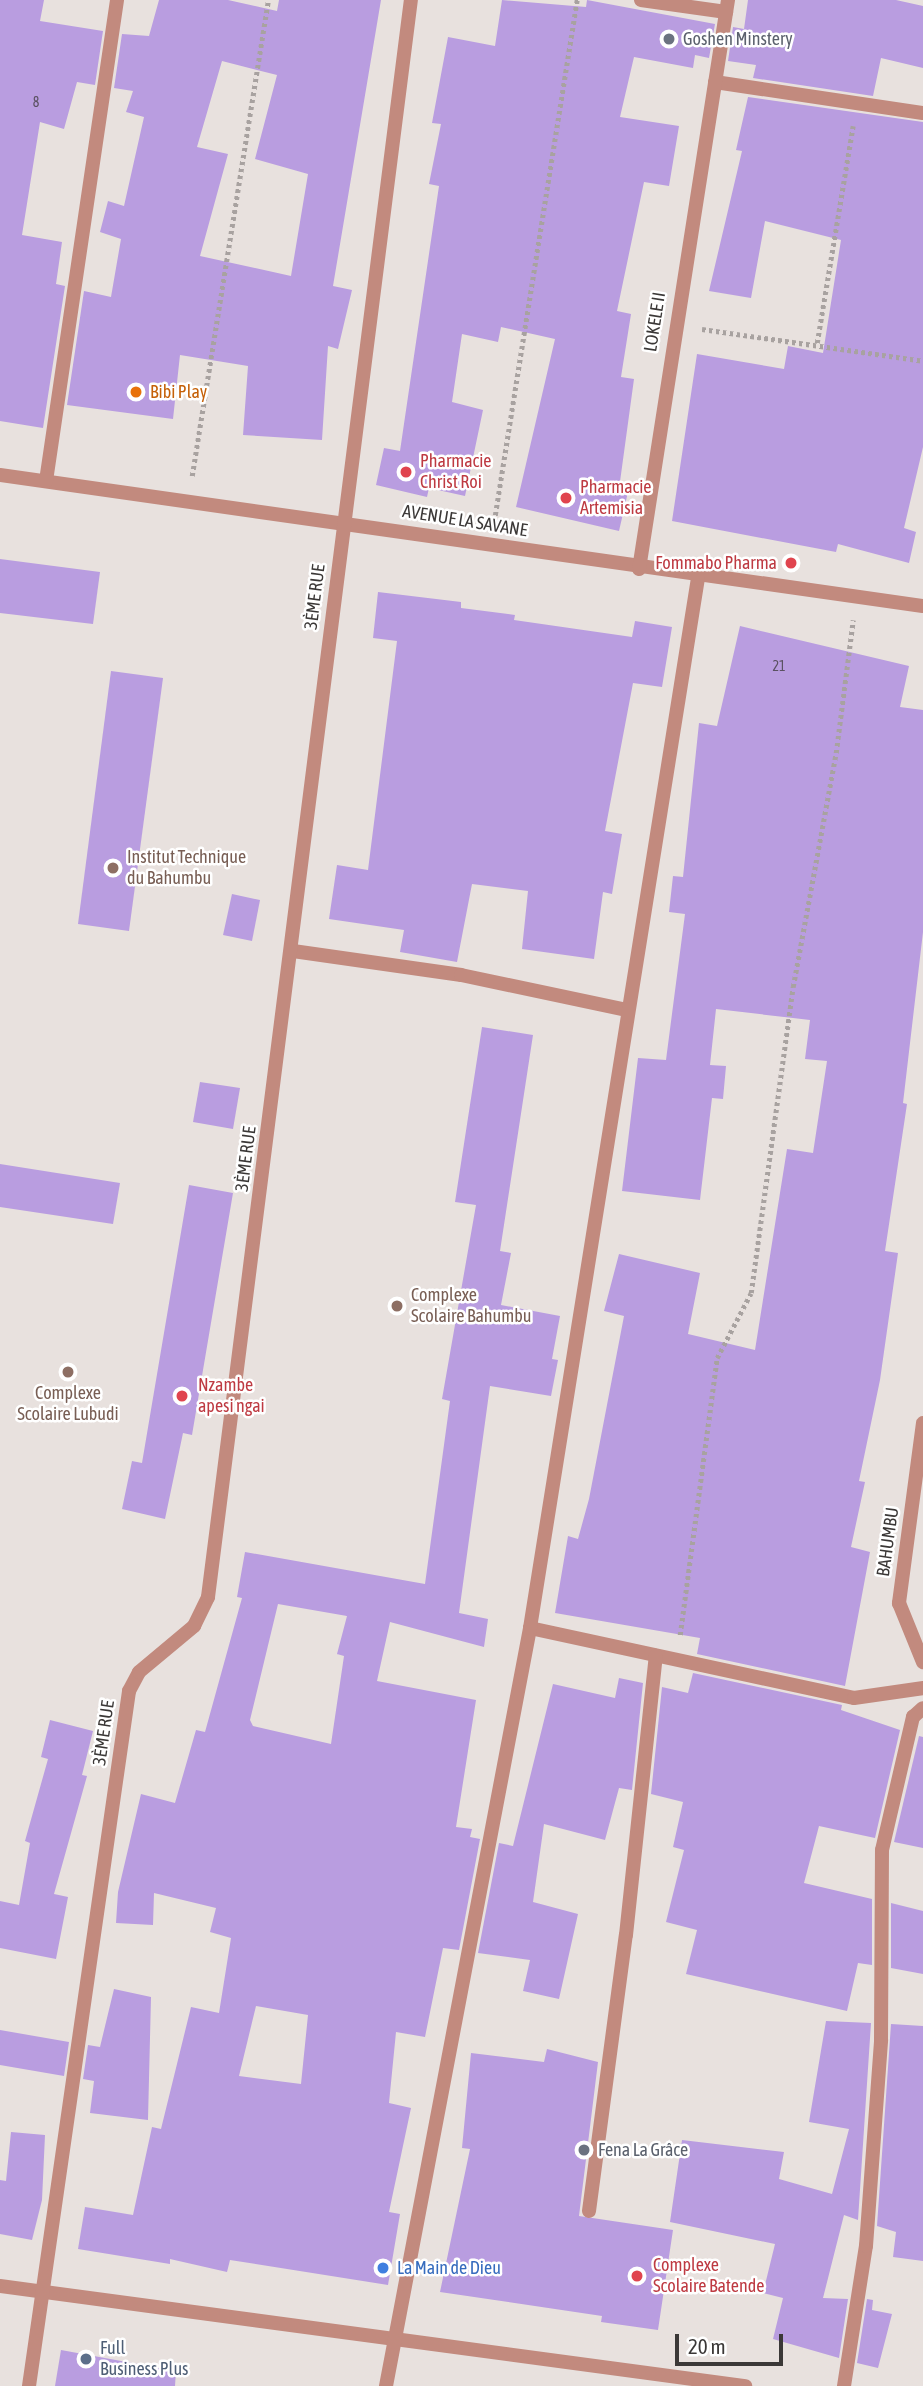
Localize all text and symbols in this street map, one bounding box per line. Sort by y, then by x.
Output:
place label: Goshen Minstery [683,28,793,50]
marker: Goshen Minstery [661,31,677,47]
house number: 8 [33,94,39,110]
street label: LOKELE II [640,291,670,353]
place label: Bibi Play [150,381,207,403]
marker: Bibi Play [128,384,144,400]
place label: Pharmacie Christ Roi [420,451,492,494]
marker: Pharmacie Christ Roi [398,464,414,480]
place label: Pharmacie Artemisia [580,477,652,520]
marker: Pharmacie Artemisia [558,490,574,506]
street label: AVENUE LA SAVANE [401,500,529,542]
place label: Fommabo Pharma [655,552,777,574]
marker: Fommabo Pharma [783,555,799,571]
street label: 3ÈME RUE [300,563,330,631]
house number: 21 [772,658,786,674]
place label: Institut Technique du Bahumbu [127,847,246,890]
marker: Institut Technique du Bahumbu [105,860,121,876]
street label: 3ÈME RUE [231,1125,261,1193]
place label: Complexe Scolaire Bahumbu [411,1285,531,1328]
marker: Complexe Scolaire Bahumbu [389,1298,405,1314]
marker: Complexe Scolaire Lubudi [60,1364,76,1380]
place label: Nzambe apesi ngai [198,1375,265,1418]
place label: Complexe Scolaire Lubudi [17,1383,119,1426]
marker: Nzambe apesi ngai [172,1386,192,1406]
street label: BAHUMBU [872,1506,904,1578]
street label: 3ÈME RUE [89,1699,119,1767]
place label: Fena La Grâce [598,2139,688,2161]
marker: Fena La Grâce [576,2142,592,2158]
place label: Complexe Scolaire Batende [653,2255,764,2298]
place label: La Main de Dieu [397,2257,501,2279]
marker: La Main de Dieu [375,2260,391,2276]
marker: Complexe Scolaire Batende [627,2266,647,2286]
scale bar [678,2320,786,2364]
text: 20 m [688,2334,726,2358]
place label: Full Business Plus [100,2338,188,2380]
marker: Full Business Plus [78,2351,94,2367]

